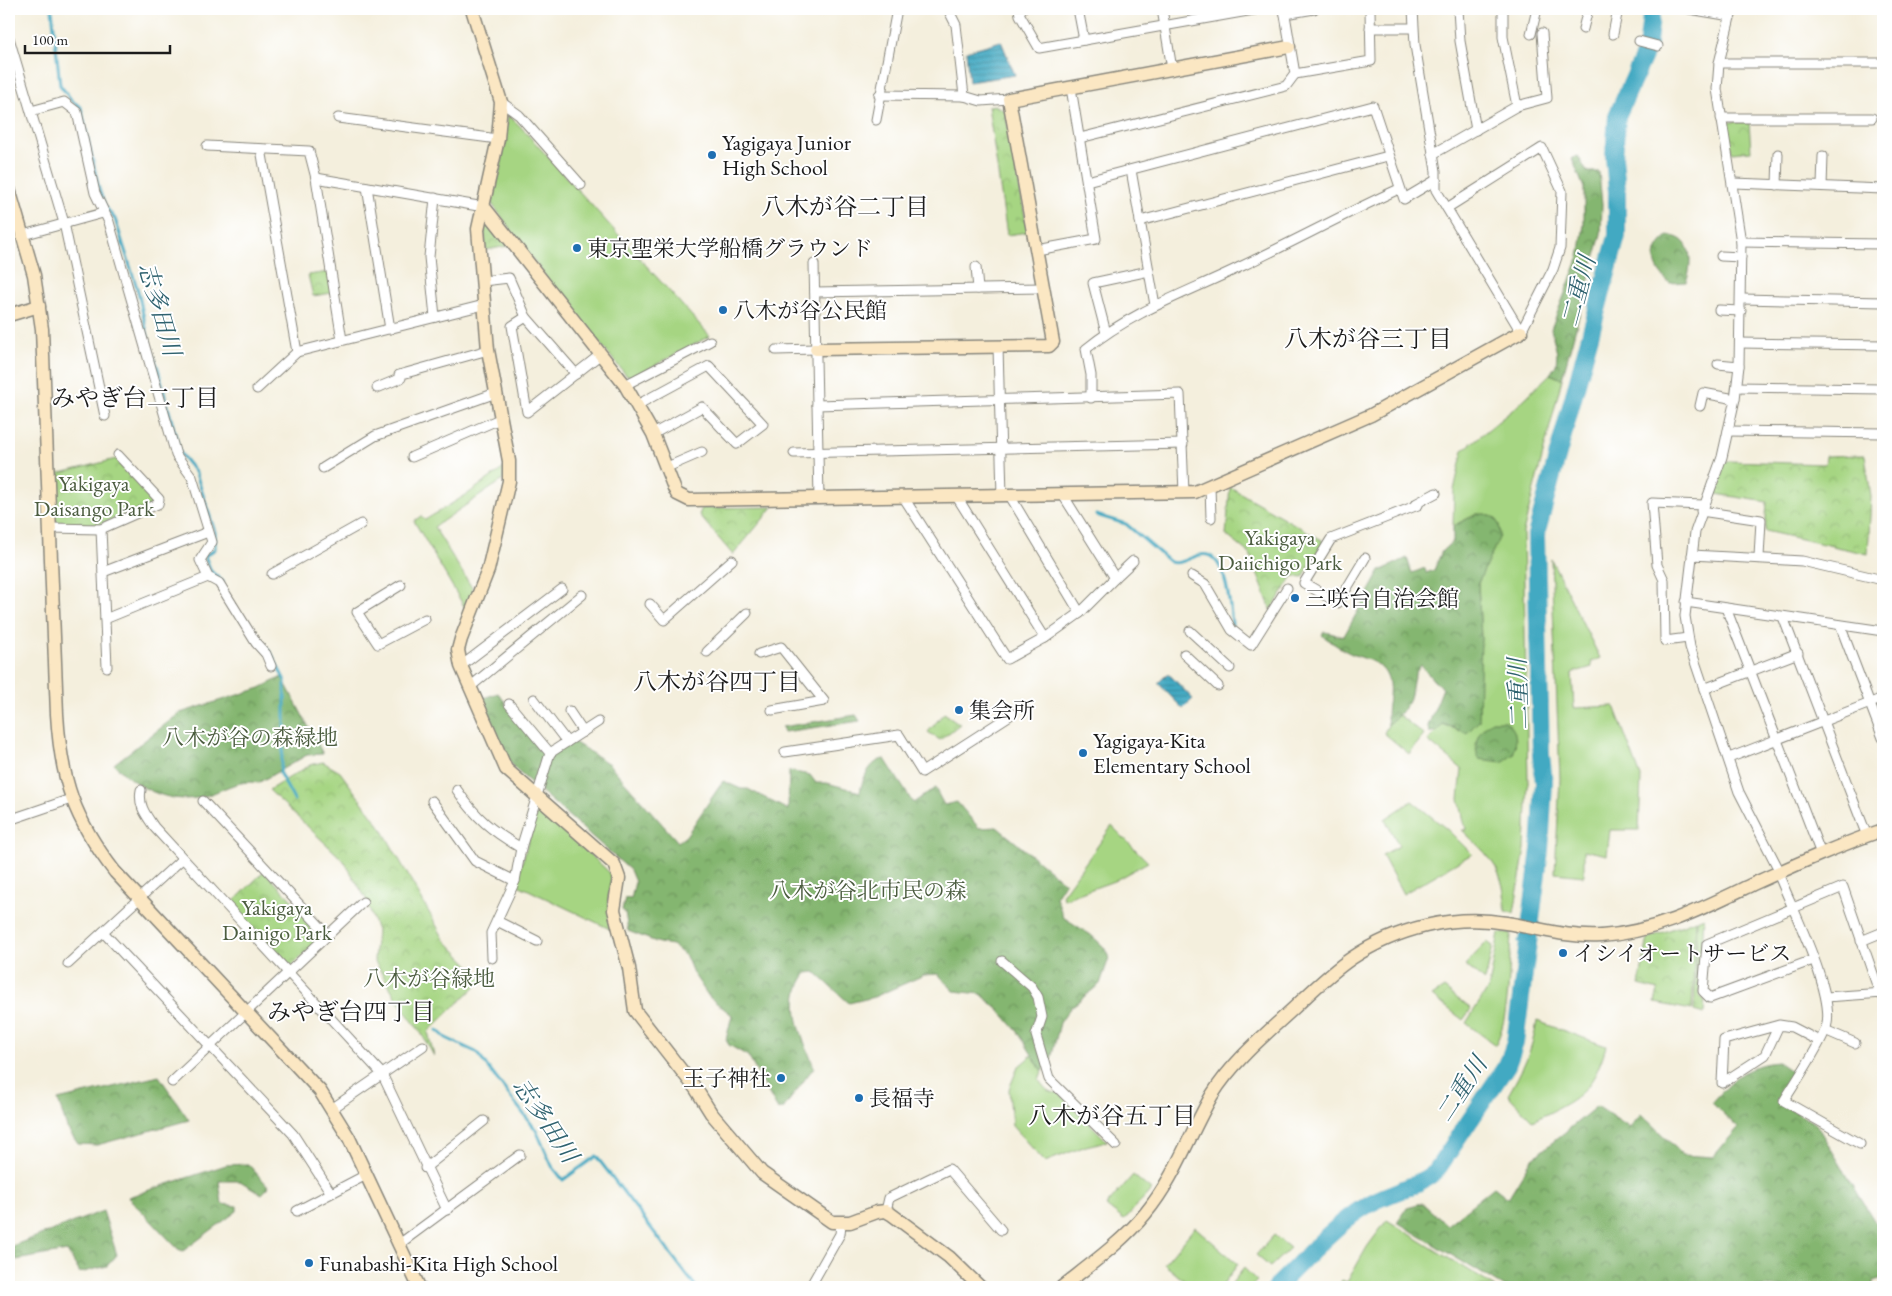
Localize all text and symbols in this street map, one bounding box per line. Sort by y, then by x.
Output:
scale bar [25,22,170,54]
text: 100 m [32,30,69,49]
place label: Yagigaya Junior High School [722,128,852,182]
marker: Yagigaya Junior High School [706,149,718,161]
district label: 八木が谷二丁目 [761,191,929,222]
place label: 東京聖栄大学船橋グラウンド [587,234,873,263]
marker: 東京聖栄大学船橋グラウンド [571,242,583,254]
water label: 二重川 [1554,249,1603,330]
water label: 志多田川 [132,259,189,362]
place label: 八木が谷公民館 [733,296,887,325]
marker: 八木が谷公民館 [717,304,729,316]
district label: 八木が谷三丁目 [1284,323,1452,354]
district label: みやぎ台二丁目 [51,382,219,413]
park label: Yakigaya Daisango Park [34,469,155,523]
park label: Yakigaya Daiichigo Park [1218,523,1343,577]
place label: 三咲台自治会館 [1305,584,1459,613]
marker: 三咲台自治会館 [1289,592,1301,604]
water label: 二重川 [1501,654,1535,731]
district label: 八木が谷四丁目 [633,666,801,697]
place label: 集会所 [969,696,1035,725]
marker: 集会所 [953,704,965,716]
park label: 八木が谷の森緑地 [162,723,338,752]
place label: Yagigaya-Kita Elementary School [1093,726,1251,780]
marker: Yagigaya-Kita Elementary School [1077,747,1089,759]
park label: 八木が谷北市民の森 [769,876,967,905]
park label: Yakigaya Dainigo Park [222,893,333,947]
place label: イシイオートサービス [1573,939,1791,968]
marker: イシイオートサービス [1557,947,1569,959]
park label: 八木が谷緑地 [363,964,495,993]
district label: みやぎ台四丁目 [267,996,435,1027]
water label: 二重川 [1428,1048,1495,1128]
place label: 王子神社 [683,1064,771,1093]
water label: 志多田川 [506,1072,587,1171]
marker: 王子神社 [775,1072,787,1084]
place label: 長福寺 [869,1084,935,1113]
marker: 長福寺 [853,1092,865,1104]
district label: 八木が谷五丁目 [1028,1100,1196,1131]
place label: Funabashi-Kita High School [319,1249,558,1278]
marker: Funabashi-Kita High School [303,1257,315,1269]

